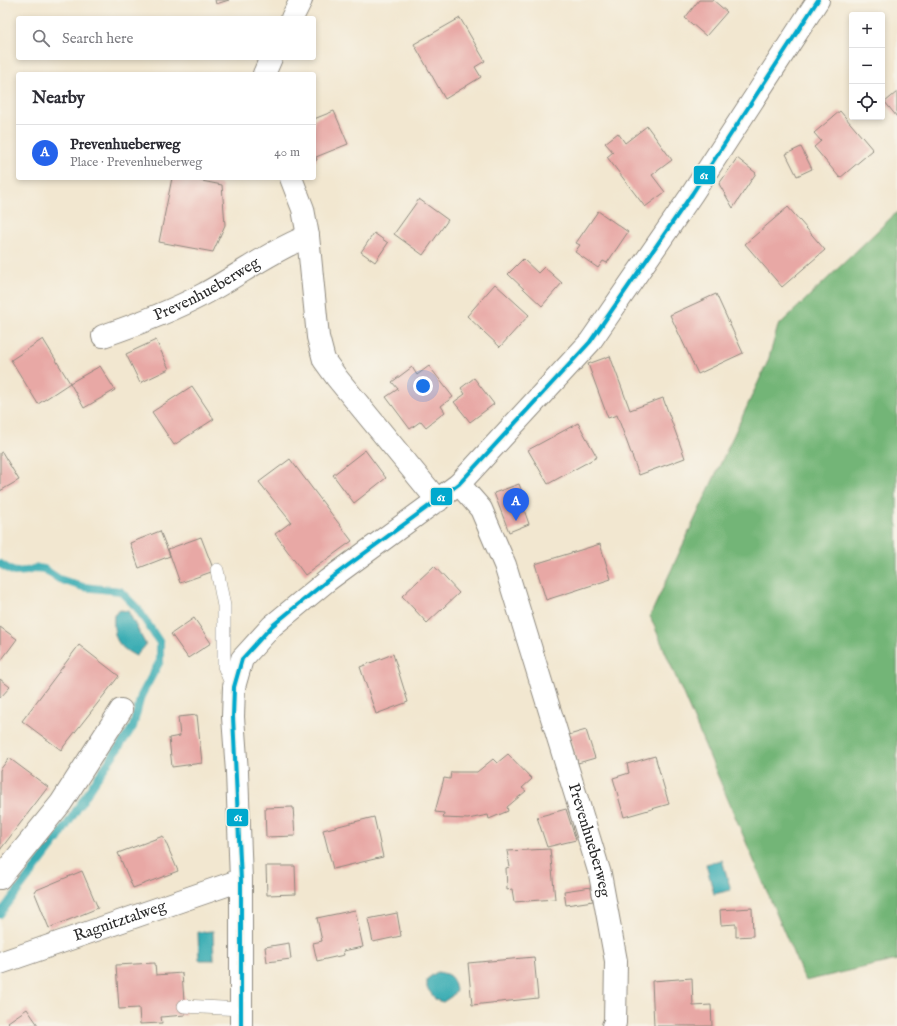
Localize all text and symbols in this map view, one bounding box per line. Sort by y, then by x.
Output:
map controls [849,12,885,120]
button: + [849,12,885,48]
search box [16,16,316,60]
icon: search [30,27,52,49]
text: Search here [62,29,133,48]
button: − [849,48,885,84]
button: locate [849,84,885,120]
text: Nearby [32,88,85,109]
text: Prevenhueberweg [70,135,180,154]
text: A [41,144,49,161]
text: 40 m [274,144,300,161]
text: Place · Prevenhueberweg [70,154,202,171]
line badge: 61 [693,165,716,185]
text: 61 [700,169,708,183]
street label: Prevenhueberweg [151,253,264,326]
your location [413,376,433,396]
line badge: 61 [430,487,453,506]
pin: A [503,488,529,521]
text: 61 [437,491,445,505]
street label: Prevenhueberweg [563,781,614,899]
line badge: 61 [226,808,249,827]
text: 61 [234,811,242,825]
street label: Ragnitztalweg [71,896,169,947]

